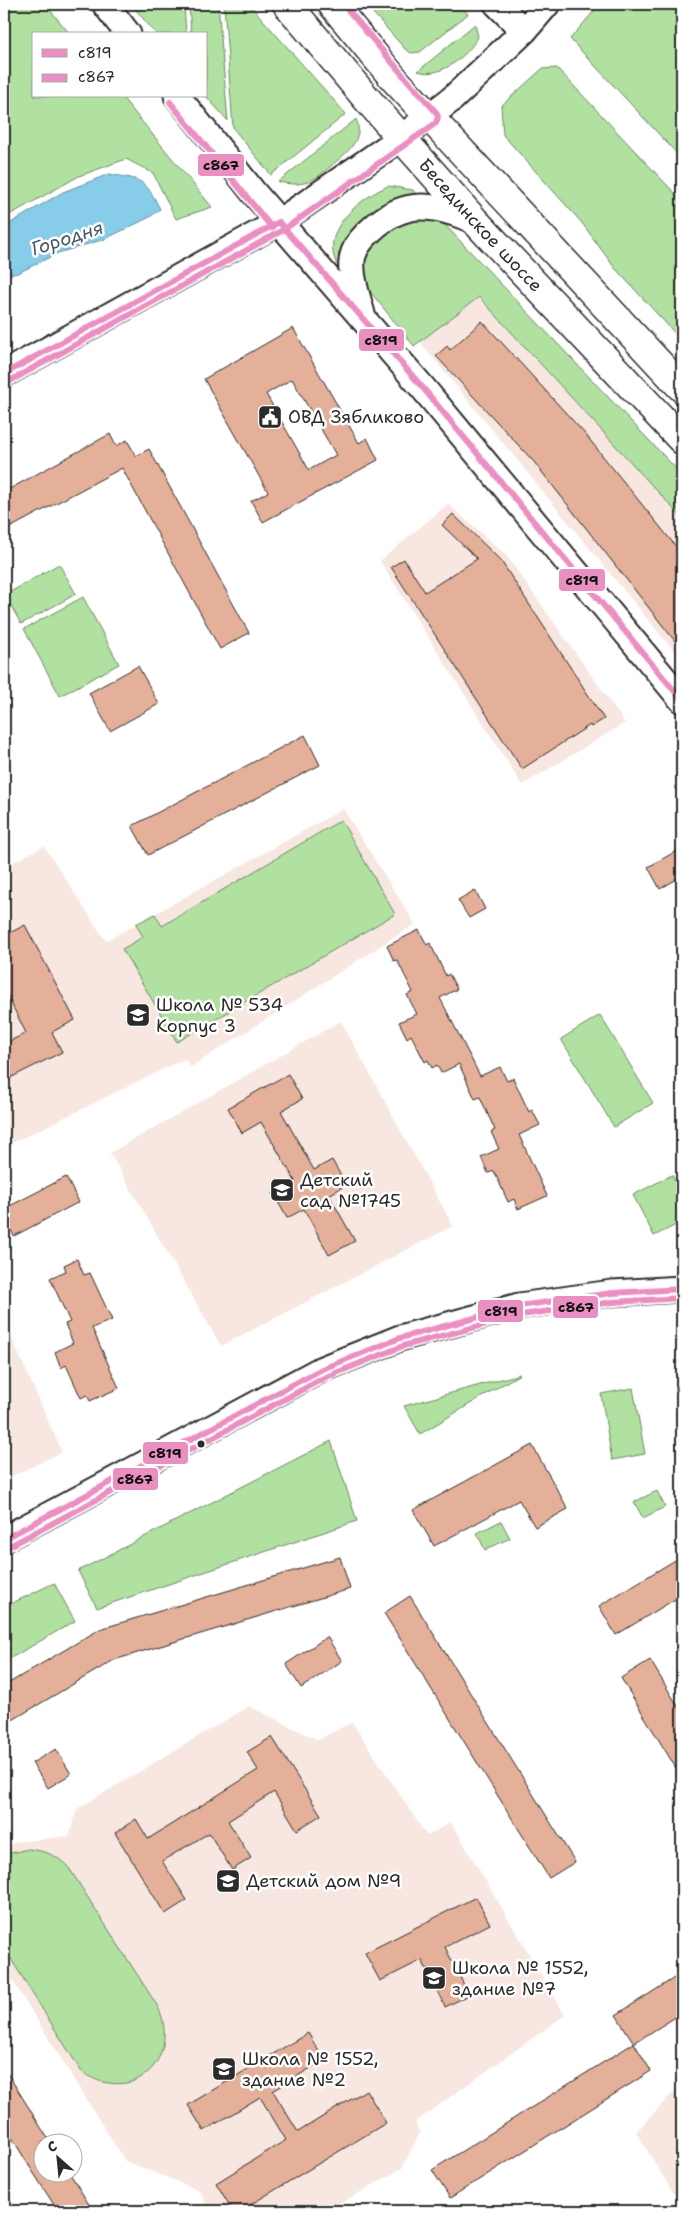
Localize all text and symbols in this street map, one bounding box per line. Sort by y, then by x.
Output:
legend [32,32,208,98]
text: с819 [78,43,112,63]
text: с867 [78,67,115,87]
line badge: с867 [197,153,245,177]
street label: Бесединское шоссе [413,153,548,297]
text: с867 [203,156,239,174]
water label: Городня [28,215,106,261]
line badge: с819 [358,328,405,352]
text: с819 [365,331,397,349]
public building icon: ОВД Зябликово [257,404,283,430]
place label: ОВД Зябликово [288,405,424,429]
line badge: с819 [558,568,606,592]
text: с819 [566,571,598,589]
place label: Школа № 534 Корпус 3 [156,993,283,1038]
school or university icon: Школа № 534 Корпус 3 [125,1002,151,1028]
place label: Детский сад №1745 [300,1168,401,1213]
school or university icon: Детский сад №1745 [269,1177,295,1203]
line badge: с867 [552,1295,599,1319]
text: с867 [558,1298,594,1316]
line badge: с819 [477,1299,524,1323]
text: с819 [485,1302,517,1320]
unlabelled marker [196,1439,206,1449]
line badge: с819 [142,1441,189,1465]
text: с819 [149,1444,181,1462]
line badge: с867 [112,1467,159,1491]
text: с867 [117,1470,153,1488]
school or university icon: Детский дом №9 [215,1868,241,1894]
place label: Детский дом №9 [246,1869,401,1893]
place label: Школа № 1552, здание №7 [452,1956,588,2001]
school or university icon: Школа № 1552, здание №7 [421,1965,447,1991]
place label: Школа № 1552, здание №2 [242,2047,378,2092]
school or university icon: Школа № 1552, здание №2 [211,2056,237,2082]
north arrow [32,2132,82,2182]
text: С [44,2136,60,2156]

